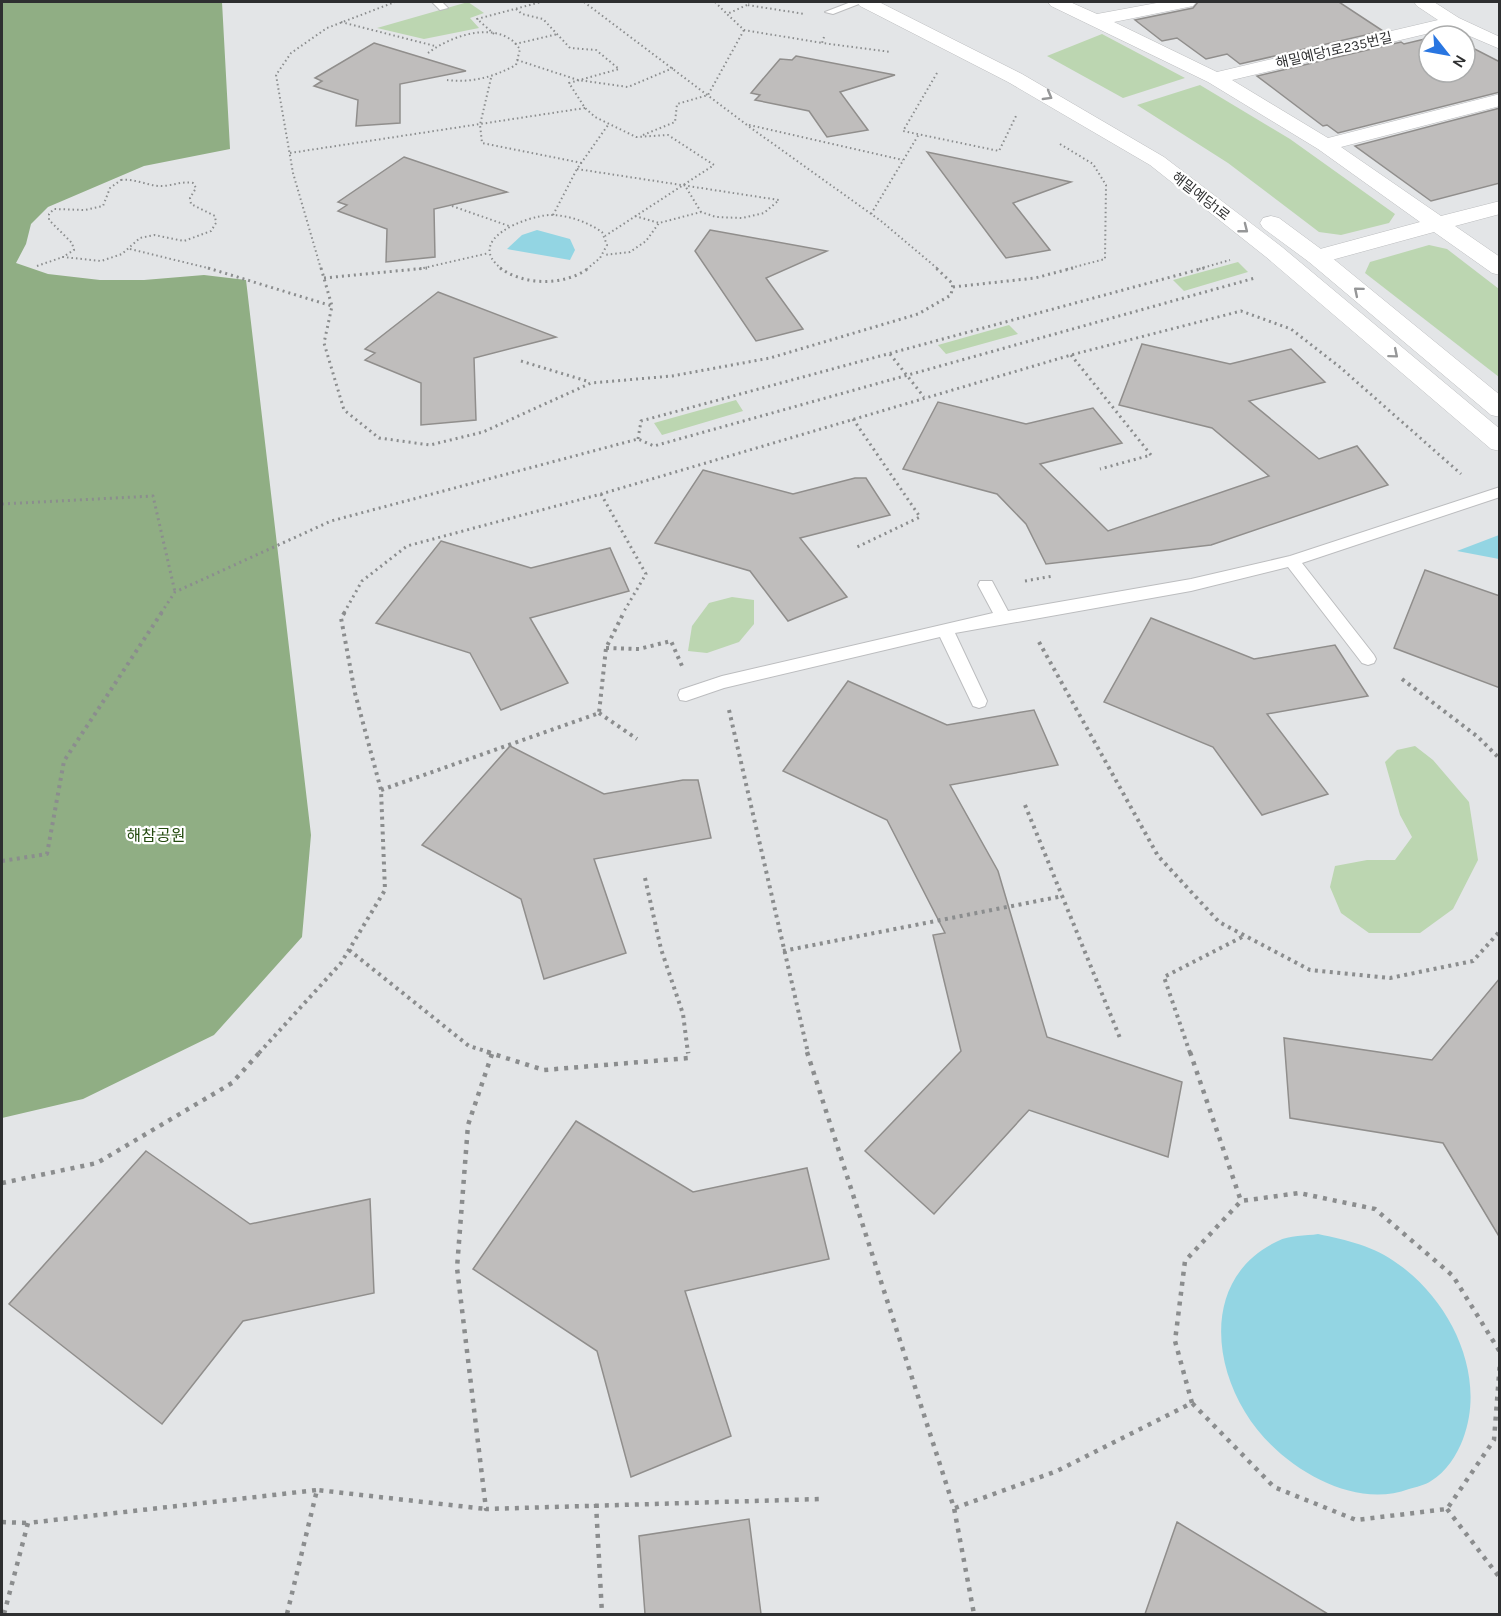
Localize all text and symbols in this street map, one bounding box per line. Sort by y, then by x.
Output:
north arrow [1417,24,1477,84]
street label: 해밀예당1로235번길 [1274,29,1394,72]
text: N [1448,52,1471,71]
one-way arrow [1042,89,1052,101]
street label: 해밀예당1로 [1168,168,1233,224]
one-way arrow [1237,221,1248,232]
one-way arrow [1354,288,1365,299]
one-way arrow [1387,347,1398,358]
park label: 해참공원 [127,826,185,845]

